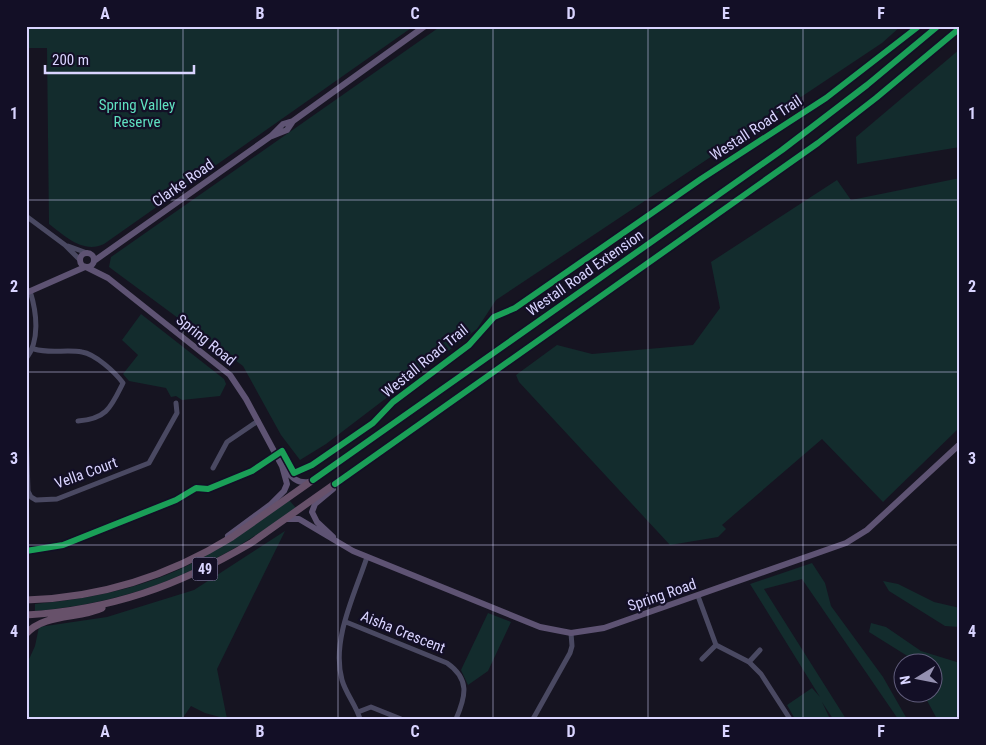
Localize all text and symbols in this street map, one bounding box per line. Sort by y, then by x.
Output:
text: A [100,4,110,23]
text: B [256,4,265,23]
text: C [410,4,420,23]
text: D [566,4,576,23]
text: E [722,4,730,23]
text: F [877,4,885,23]
scale bar [45,42,194,74]
text: 200 m [52,51,89,69]
street label: Westall Road Trail [707,92,805,164]
park label: Spring Valley Reserve [99,96,175,131]
text: 1 [10,104,18,123]
text: 1 [968,104,976,123]
street label: Clarke Road [149,155,217,211]
street label: Westall Road Extension [523,226,647,320]
text: 2 [10,277,18,296]
text: 2 [968,277,976,296]
street label: Spring Road [173,311,239,369]
street label: Westall Road Trail [378,321,472,401]
text: 3 [10,449,18,468]
text: 3 [968,449,976,468]
street label: Vella Court [52,453,120,493]
road number: 49 [192,558,218,580]
street label: Spring Road [625,575,699,615]
street label: Aisha Crescent [358,607,448,657]
text: 4 [10,622,18,641]
text: 4 [968,622,976,641]
north arrow [894,652,944,702]
text: N [897,675,914,686]
text: A [100,722,110,741]
text: B [256,722,265,741]
text: C [410,722,420,741]
text: D [566,722,576,741]
text: E [722,722,730,741]
text: F [877,722,885,741]

